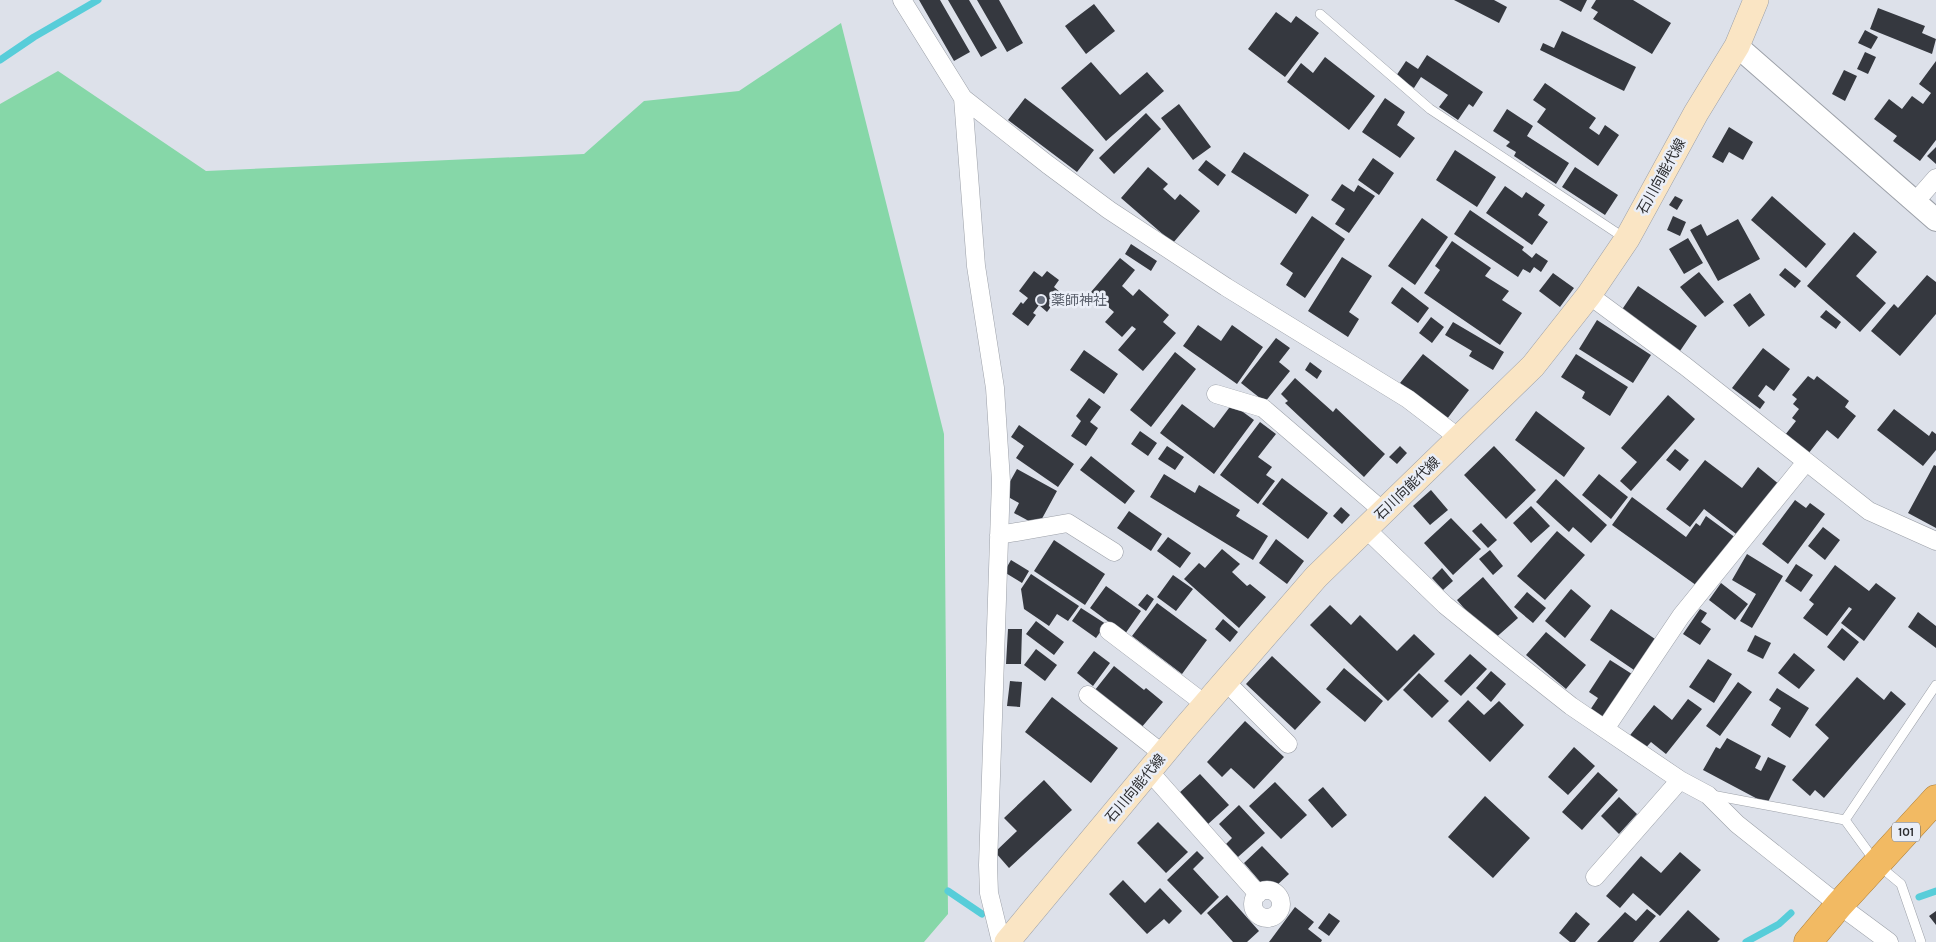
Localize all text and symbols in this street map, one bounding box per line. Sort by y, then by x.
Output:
street label: 石川向能代線 [1634,135,1689,217]
place label: 薬師神社 [1051,292,1107,309]
marker: 薬師神社 [1035,294,1047,306]
street label: 石川向能代線 [1371,453,1443,524]
street label: 石川向能代線 [1102,751,1169,826]
road number: 101 [1892,822,1920,842]

